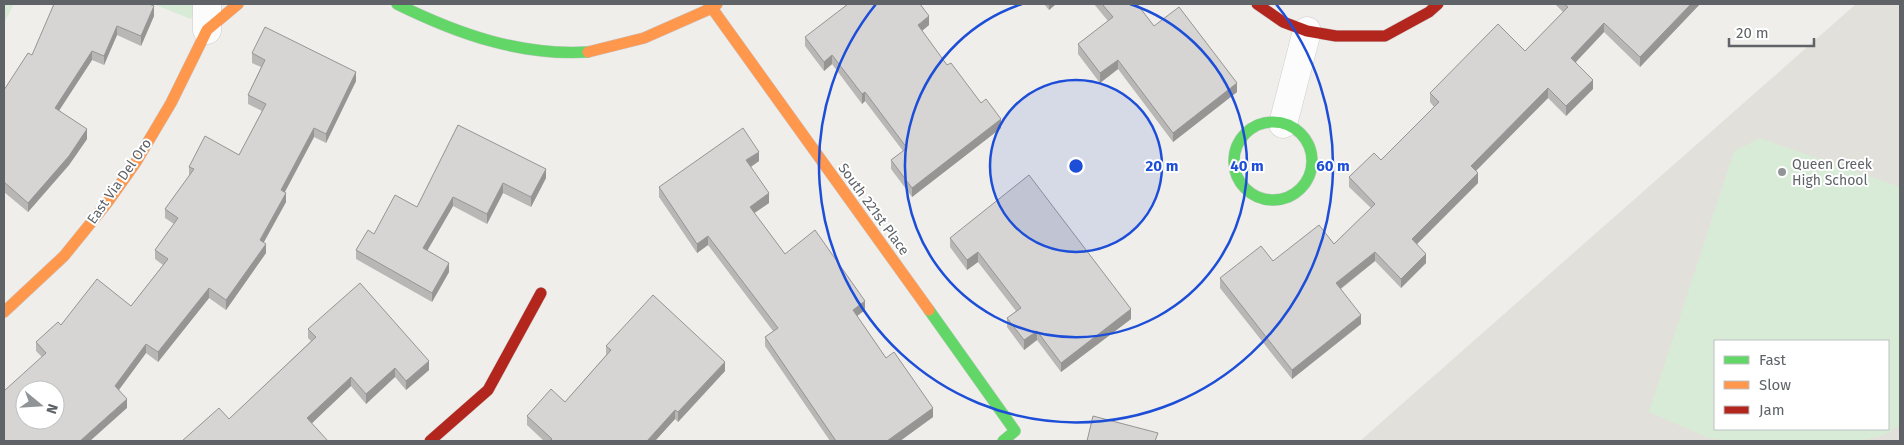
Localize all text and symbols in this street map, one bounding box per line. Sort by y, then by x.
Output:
scale bar [1729,15,1814,47]
text: 20 m [1736,24,1769,42]
street label: East Via Del Oro [84,135,155,227]
place label: Queen Creek High School [1792,156,1873,189]
centre of rings [1067,157,1085,175]
text: 20 m [1146,157,1178,175]
text: 40 m [1230,157,1264,175]
text: 60 m [1316,157,1350,175]
street label: South 221st Place [835,160,913,259]
marker: Queen Creek High School [1776,166,1788,178]
legend [1714,340,1889,430]
text: Fast [1759,351,1786,369]
text: Slow [1759,376,1791,394]
north arrow [15,380,65,430]
text: Jam [1759,401,1785,419]
text: N [42,402,61,416]

